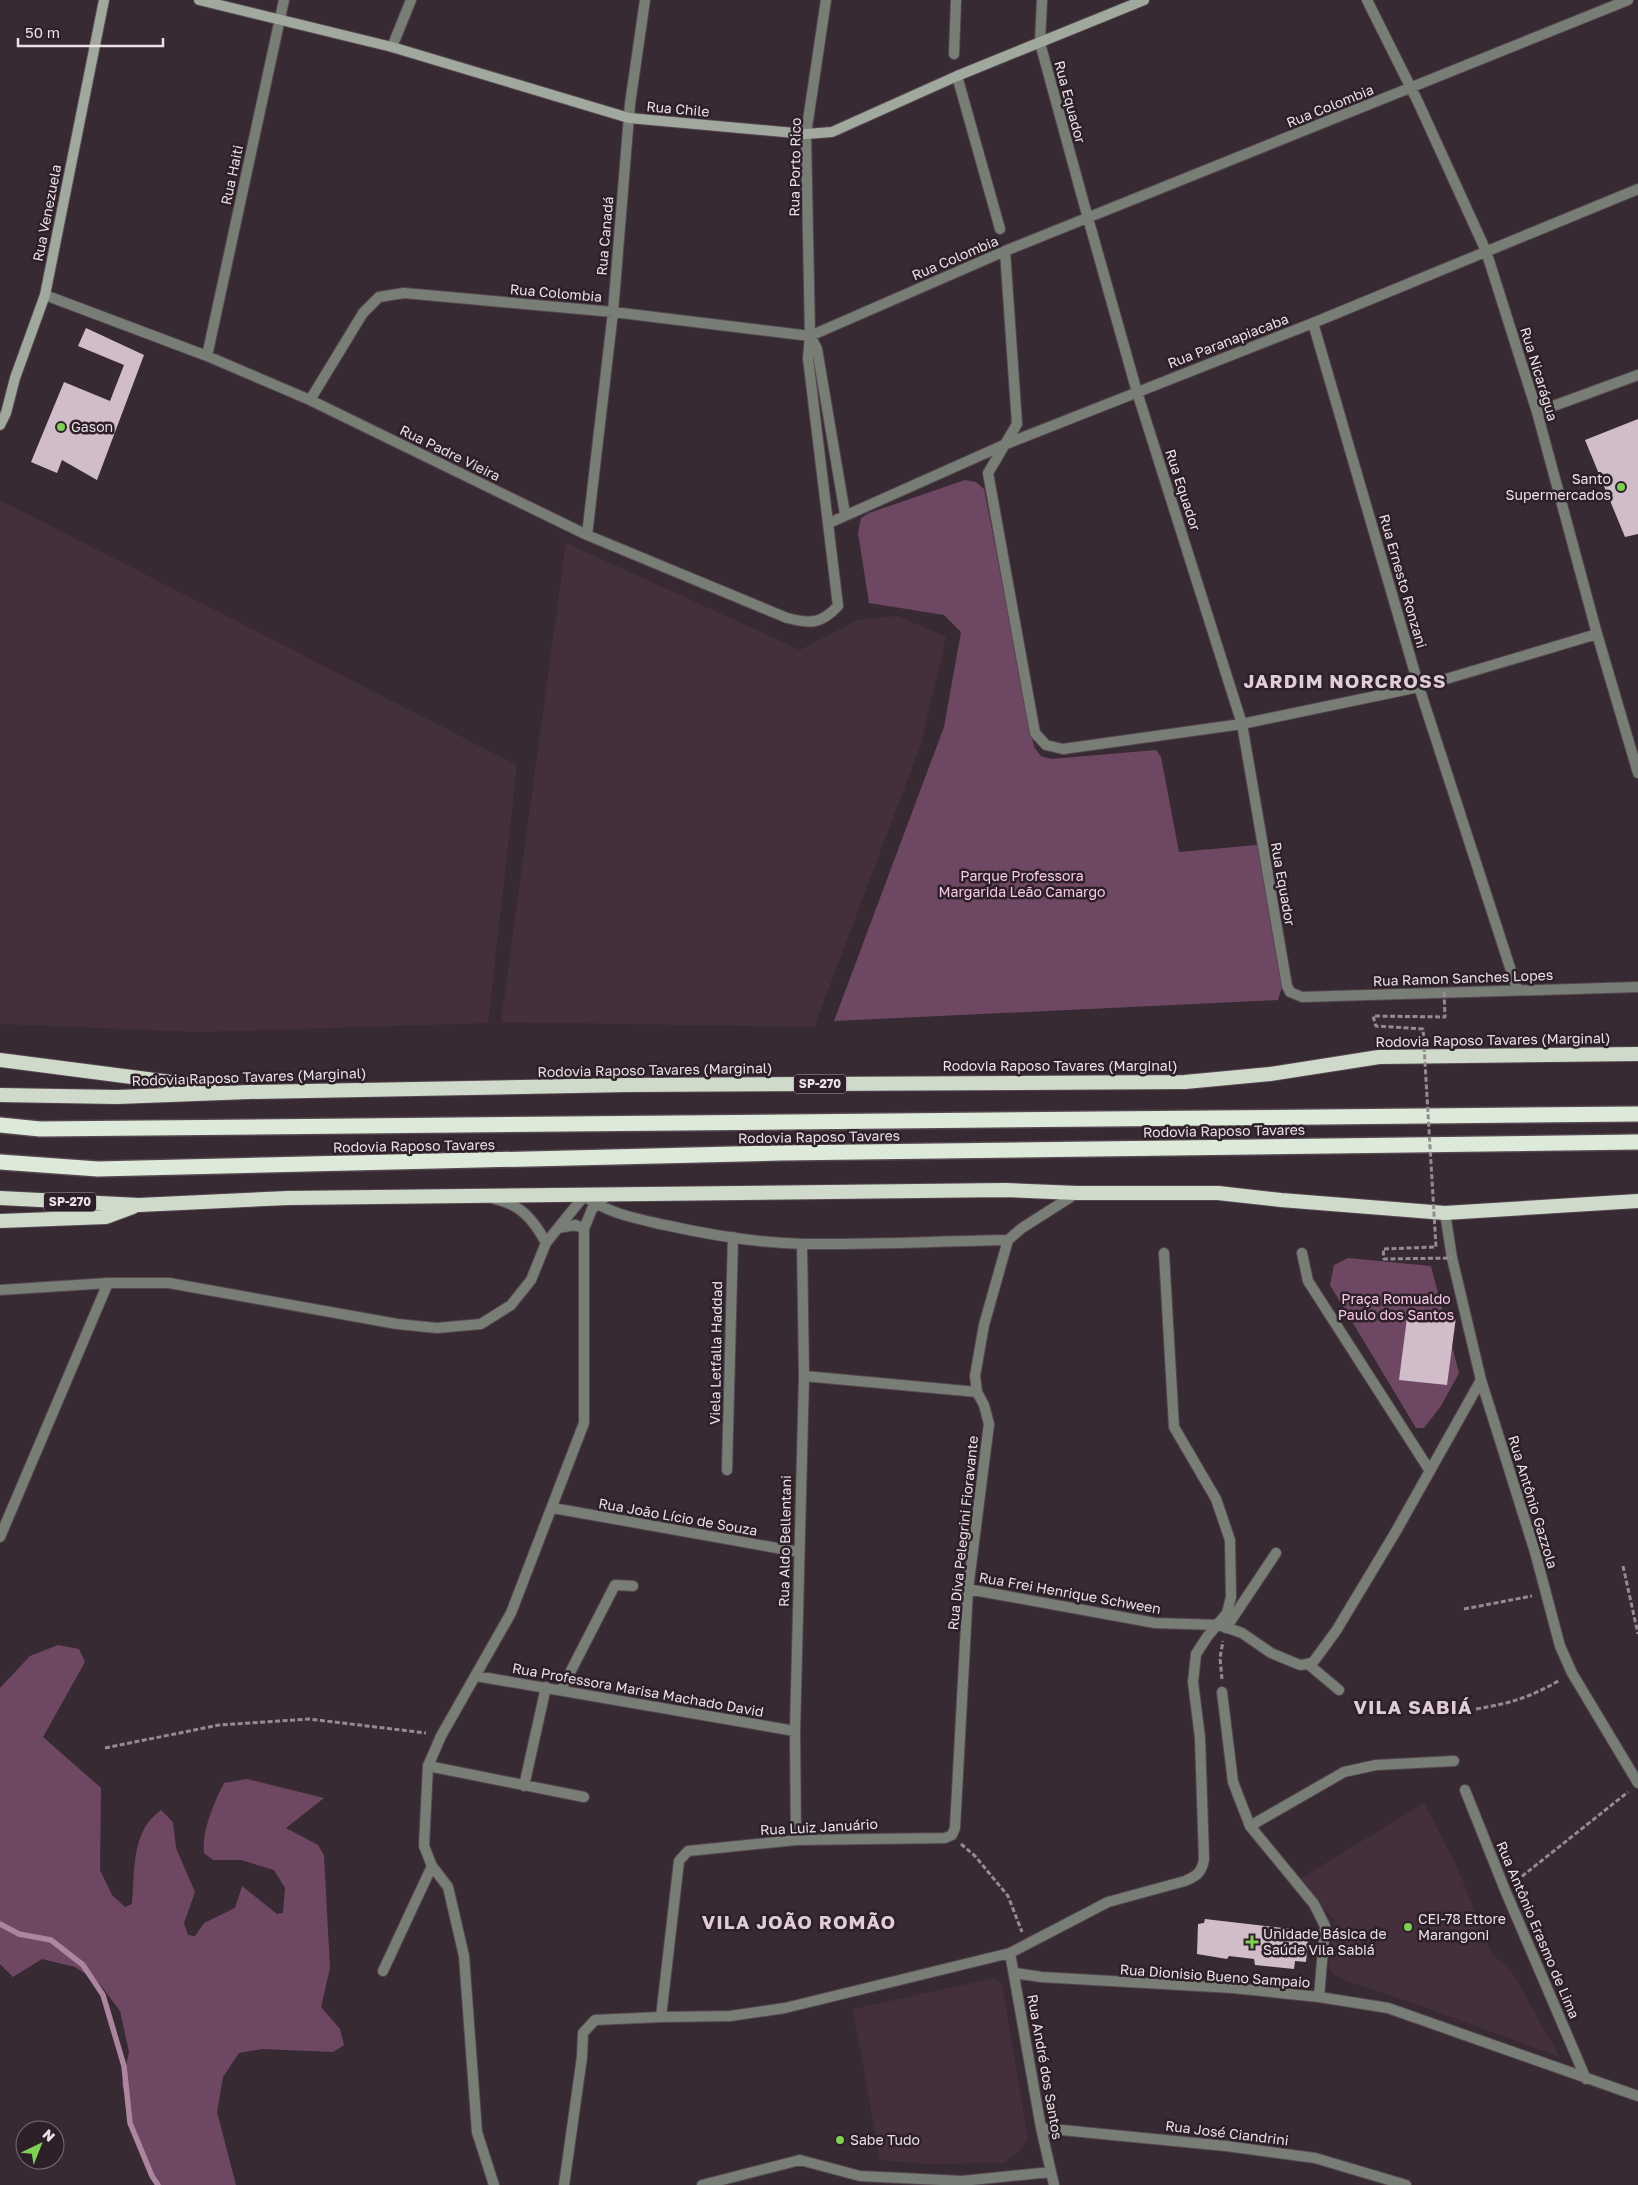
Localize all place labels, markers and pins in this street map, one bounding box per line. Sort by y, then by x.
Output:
place label: Gason [71,418,113,435]
marker: Gason [55,421,67,433]
place label: Santo Supermercados [1506,470,1611,503]
marker: Santo Supermercados [1615,481,1627,493]
place label: CEI-78 Ettore Marangoni [1418,1910,1506,1943]
marker: CEI-78 Ettore Marangoni [1402,1921,1414,1933]
place label: Unidade Básica de Saúde Vila Sabiá [1263,1925,1387,1958]
marker: Unidade Básica de Saúde Vila Sabiá [1245,1935,1259,1949]
place label: Sabe Tudo [850,2131,920,2148]
marker: Sabe Tudo [834,2134,846,2146]

